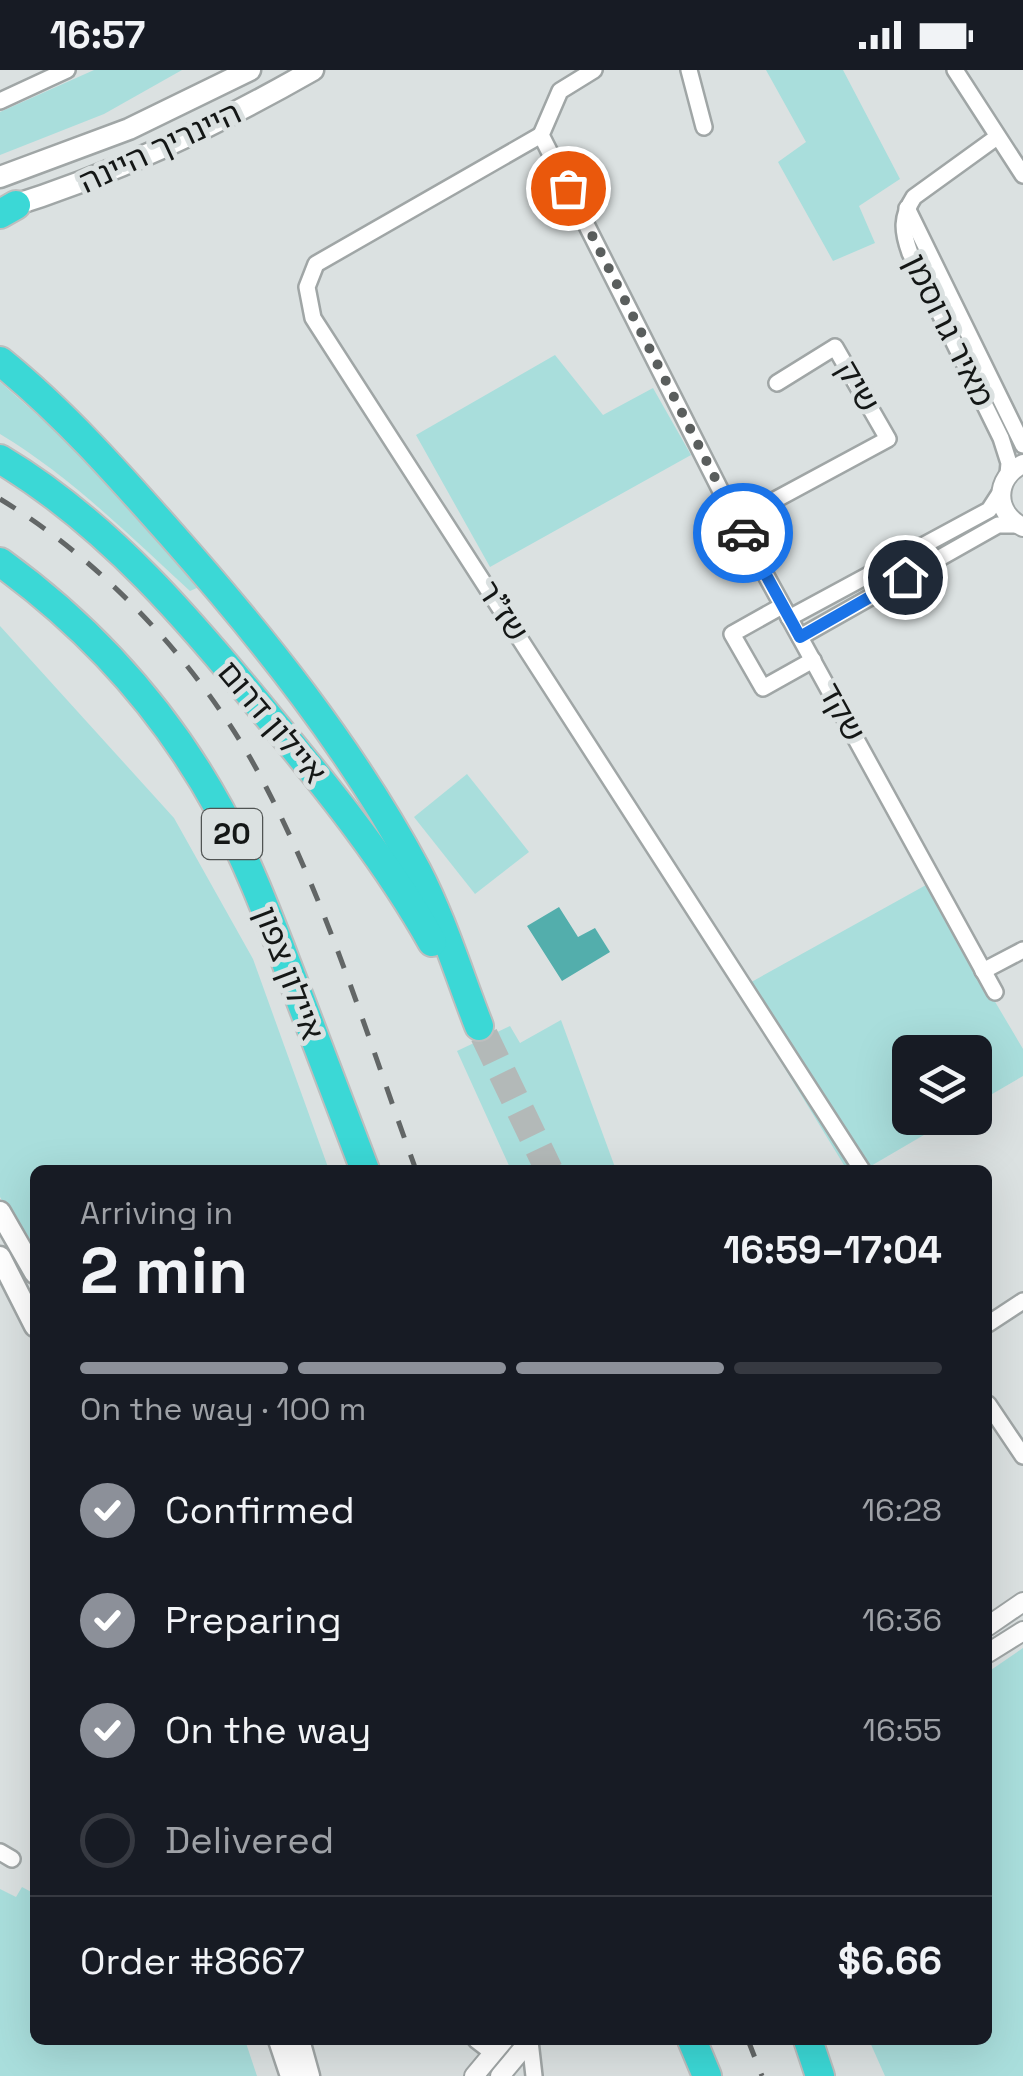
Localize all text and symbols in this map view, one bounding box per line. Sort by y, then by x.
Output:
text: 16:57 [50,11,145,59]
street label: היינריך היינה [73,92,247,202]
pin [526,146,611,231]
icon: bag [541,161,596,216]
street label: מאיר גרוסמן [895,247,1003,413]
street label: שיק [827,353,889,419]
courier [693,483,793,583]
icon: car [716,506,771,561]
pin [863,535,948,620]
icon: home [878,550,933,605]
street label: שז"ר [469,573,537,649]
street label: איילון דרום [209,653,335,791]
street label: שקד [810,676,874,748]
road number: 20 [202,809,262,859]
street label: איילון צפון [245,901,333,1045]
map controls [892,1035,992,1135]
button: layers [892,1035,992,1135]
text: Arriving in [80,1193,233,1233]
text: 16:59–17:04 [723,1226,942,1274]
text: 2 min [80,1229,248,1312]
text: On the way · 100 m [80,1389,366,1429]
icon: check [80,1483,135,1538]
text: Confirmed [165,1486,355,1534]
text: 16:28 [862,1490,942,1530]
icon: check [80,1593,135,1648]
text: Preparing [165,1596,342,1644]
text: 16:36 [862,1600,942,1640]
icon: check [80,1703,135,1758]
text: On the way [165,1706,371,1754]
text: 16:55 [863,1710,942,1750]
text: Delivered [165,1816,334,1864]
text: Order #8667 [80,1937,305,1985]
text: $6.66 [838,1937,942,1985]

